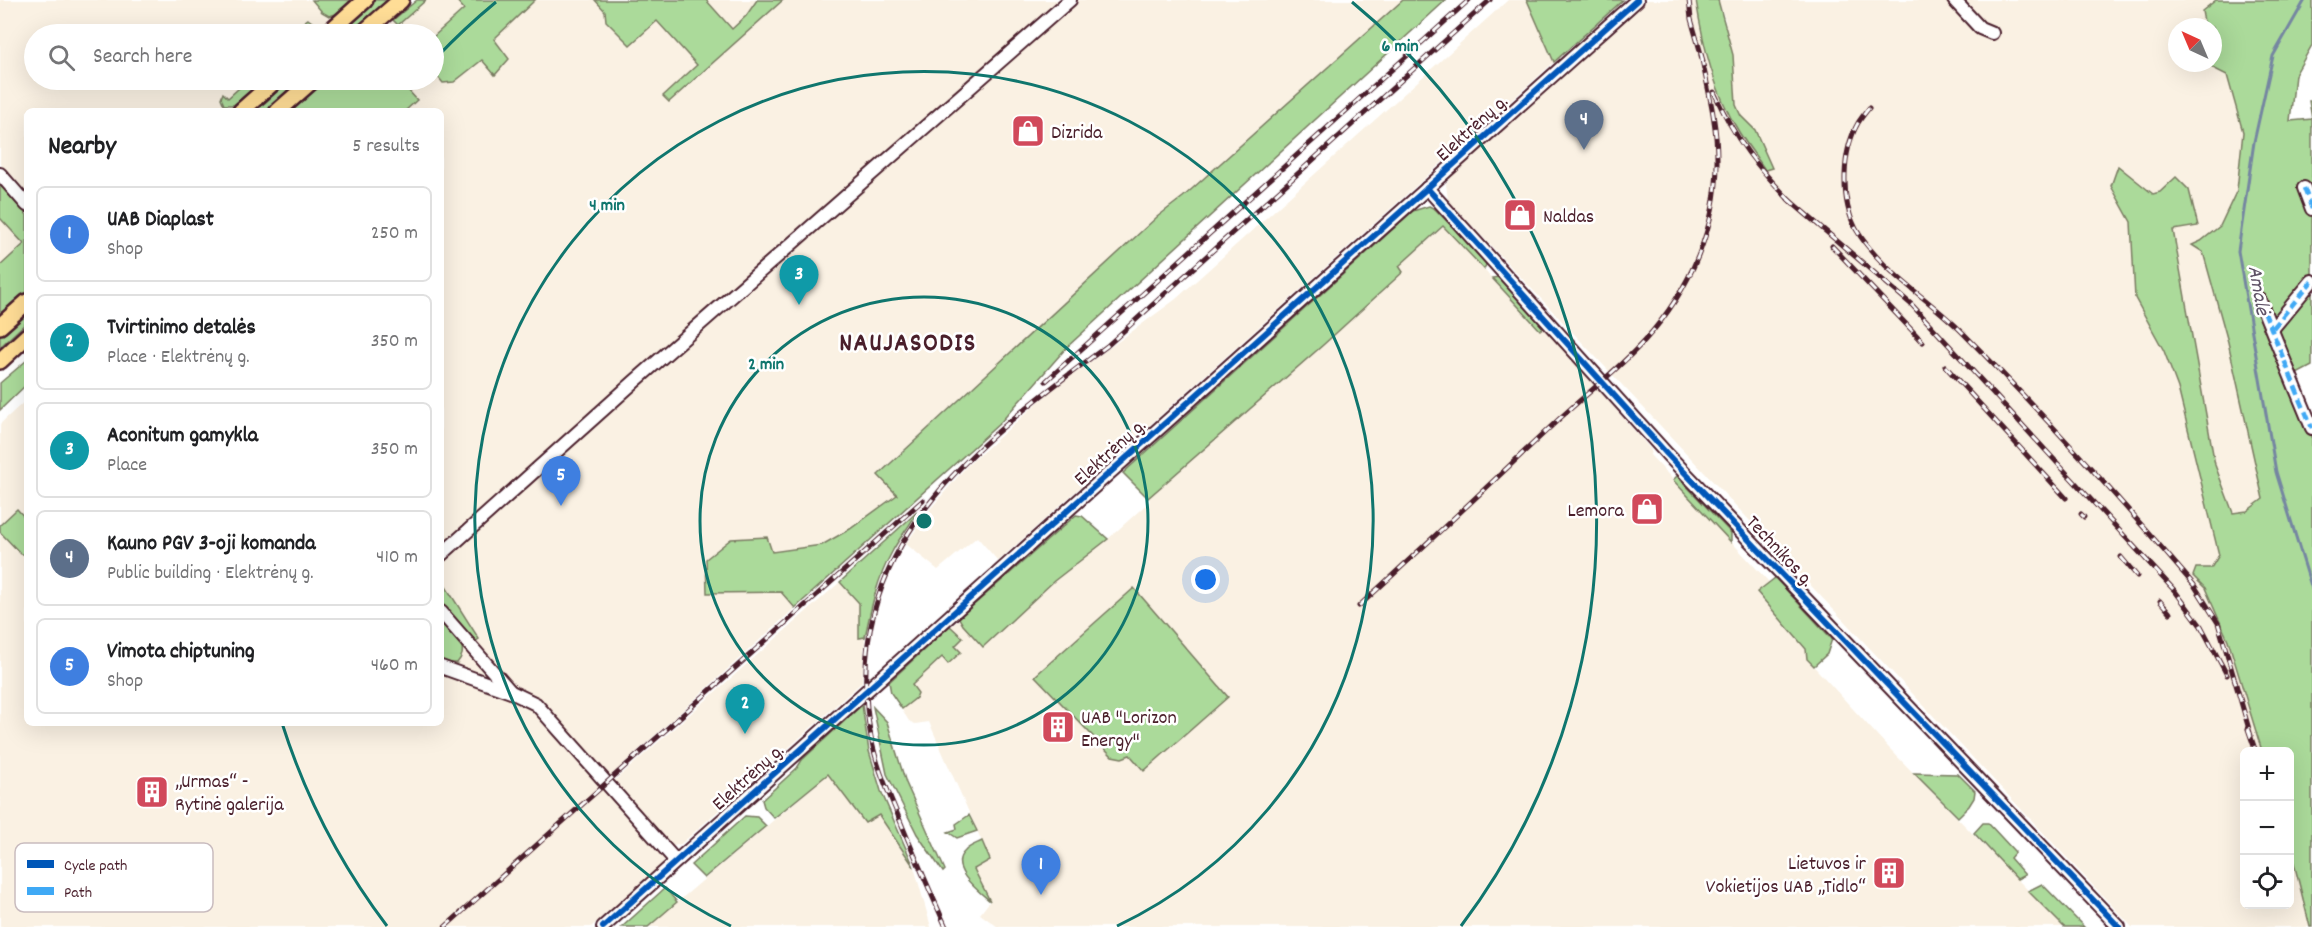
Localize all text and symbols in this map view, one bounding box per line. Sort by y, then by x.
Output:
north arrow [2168,18,2222,72]
search box [24,24,444,90]
text: 6 min [1382,35,1418,60]
icon: search [45,41,78,74]
text: Search here [93,42,192,73]
street label: Elektrėnų g. [1431,89,1515,169]
pin: 4 [1564,100,1604,150]
shop icon: Dizrida [1010,113,1046,149]
place label: Dizrida [1051,120,1103,148]
text: Nearby [48,129,116,166]
text: 5 results [352,133,420,161]
text: 4 min [589,194,625,219]
shop icon: Naldas [1502,197,1538,233]
place label: Naldas [1543,204,1594,232]
text: UAB Diaplast [107,205,214,236]
text: 1 [67,220,72,248]
text: 250 m [371,220,418,248]
text: Shop [107,236,143,264]
pin: 3 [780,256,818,305]
water label: Amalė [2238,263,2276,319]
text: Tvirtinimo detalės [107,313,256,344]
district label: NAUJASODIS [839,326,977,363]
text: 2 [65,328,74,356]
text: 350 m [371,328,418,356]
text: Place · Elektrėnų g. [107,344,250,372]
text: 2 min [748,353,784,378]
street label: Elektrėnų g. [1069,413,1153,493]
text: Aconitum gamykla [107,421,258,452]
text: 3 [65,436,74,464]
text: 350 m [371,436,418,464]
text: Place [107,452,147,480]
pin: 5 [542,456,580,506]
shop icon: Lemora [1629,491,1665,527]
place label: Lemora [1568,498,1625,526]
street label: Technikos g. [1738,510,1819,594]
centre of rings [914,511,934,531]
text: Kauno PGV 3-oji komanda [107,529,316,560]
text: 4 [65,544,74,572]
text: 410 m [376,544,418,572]
text: Public building · Elektrėnų g. [107,560,314,588]
your location [1191,565,1220,594]
text: Vimota chiptuning [107,637,255,668]
text: 5 [65,652,74,680]
text: 460 m [371,652,418,680]
text: Shop [107,668,143,696]
pin: 2 [726,684,764,734]
place label: UAB "Lorizon Energy" [1081,705,1177,756]
building icon: UAB "Lorizon Energy" [1040,709,1076,745]
street label: Elektrėnų g. [707,738,791,818]
map controls [2240,747,2294,909]
button: + [2240,747,2294,801]
place label: „Urmas“ - Rytinė galerija [175,769,284,820]
building icon: „Urmas“ - Rytinė galerija [134,774,170,810]
button: − [2240,801,2294,855]
legend [15,843,213,912]
pin: 1 [1022,846,1060,895]
place label: Lietuvos ir Vokietijos UAB „Tidlo“ [1706,851,1867,902]
text: Cycle path [64,855,127,878]
building icon: Lietuvos ir Vokietijos UAB „Tidlo“ [1871,855,1907,891]
button: locate [2240,855,2294,909]
text: Path [64,882,92,905]

